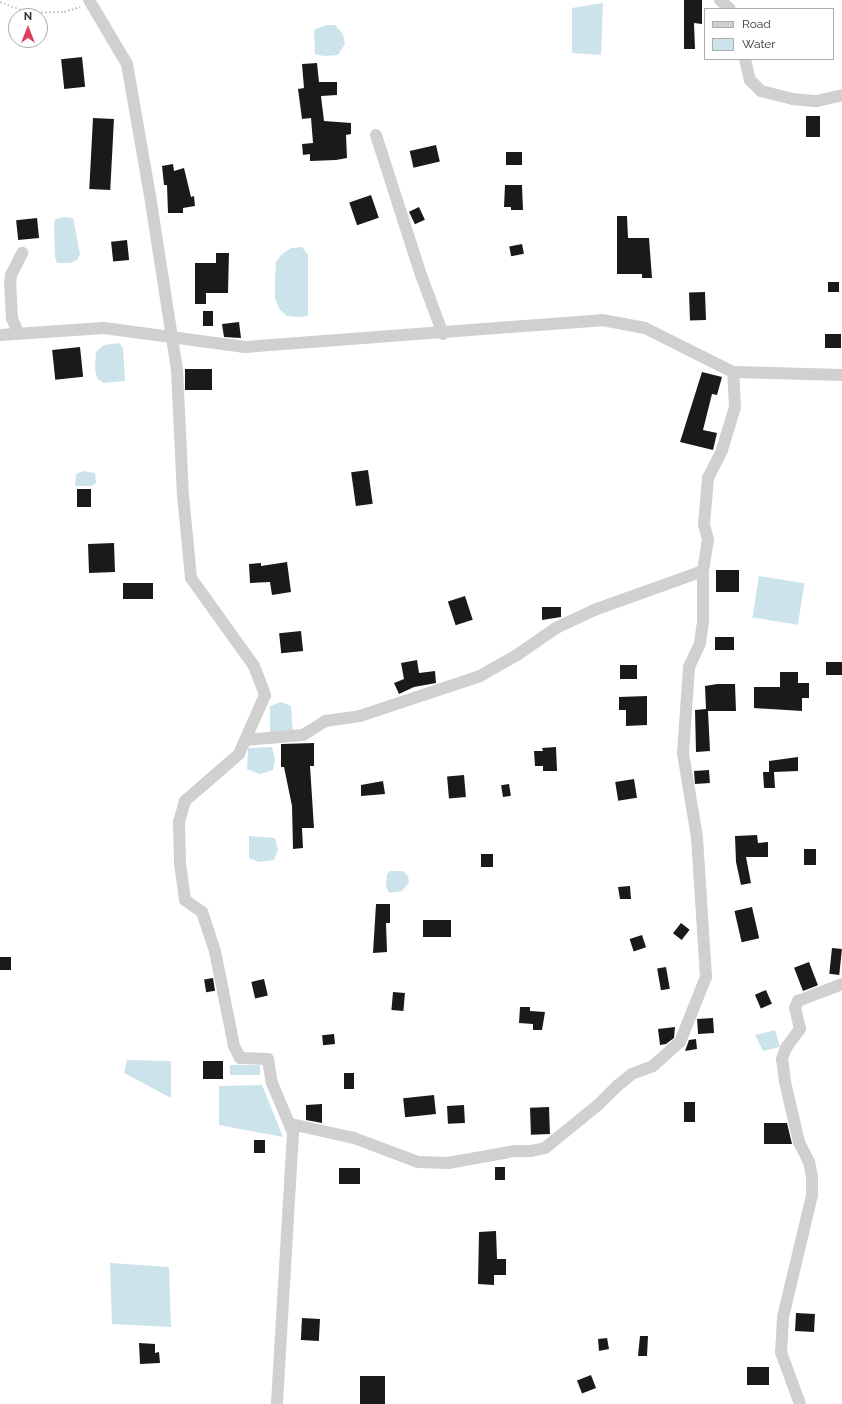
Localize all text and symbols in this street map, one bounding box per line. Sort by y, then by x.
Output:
north arrow [8,8,48,48]
legend [704,8,834,60]
text: N [24,10,32,23]
text: Road [742,17,771,31]
text: Water [742,37,776,51]

